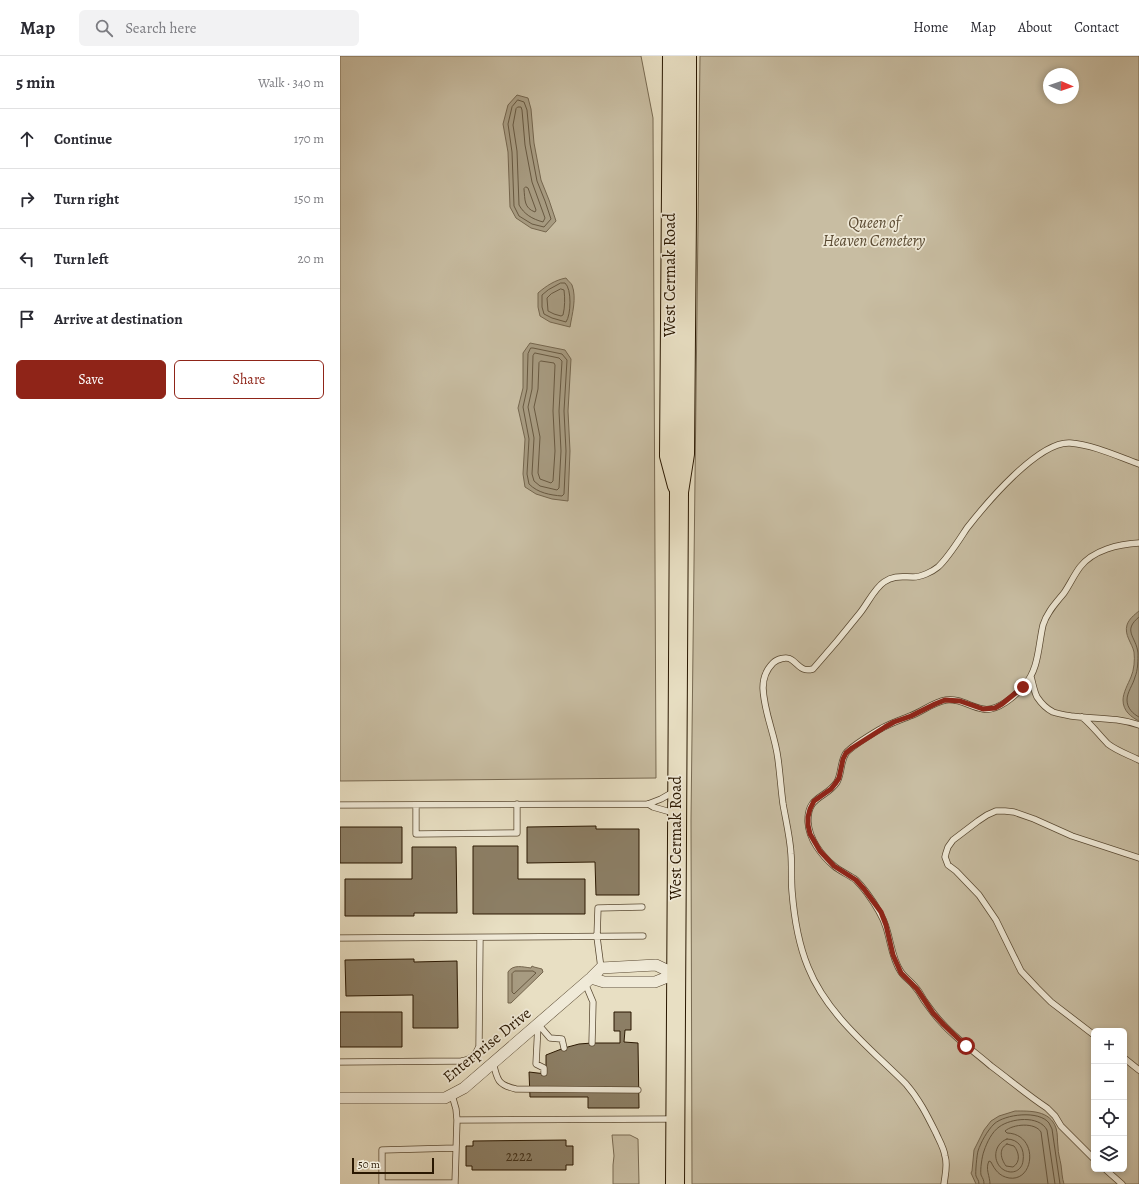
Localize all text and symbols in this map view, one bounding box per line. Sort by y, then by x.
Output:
search box [79,10,359,46]
text: Map [20,15,55,41]
icon: search [93,17,115,39]
text: Search here [125,18,197,38]
text: Home [913,18,948,37]
text: Map [970,18,996,37]
text: About [1018,18,1052,37]
text: Contact [1074,18,1119,37]
north arrow [1043,68,1079,104]
text: 5 min [16,71,55,94]
text: Walk · 340 m [258,74,324,91]
icon: ahead [16,128,38,150]
text: Continue [54,129,112,149]
text: 170 m [294,130,324,147]
icon: right [16,188,38,210]
text: Turn right [54,189,119,209]
text: 150 m [294,190,324,207]
park label: Queen of Heaven Cemetery [823,212,925,252]
street label: West Cermak Road [659,213,681,338]
icon: left [16,248,38,270]
text: Turn left [54,249,109,269]
text: 20 m [298,250,324,267]
icon: arrive [16,308,38,330]
text: Arrive at destination [54,309,183,329]
button: Save [16,360,166,399]
button: Share [174,360,324,399]
route end [1014,678,1032,696]
street label: West Cermak Road [665,776,687,901]
street label: Enterprise Drive [438,1002,536,1088]
map controls [1091,1028,1127,1172]
button: + [1091,1028,1127,1064]
route start [957,1037,975,1055]
button: − [1091,1064,1127,1100]
button: locate [1091,1100,1127,1136]
button: layers [1091,1136,1127,1172]
house number: 2222 [506,1147,533,1166]
scale bar [352,1156,434,1175]
text: 50 m [358,1157,380,1172]

